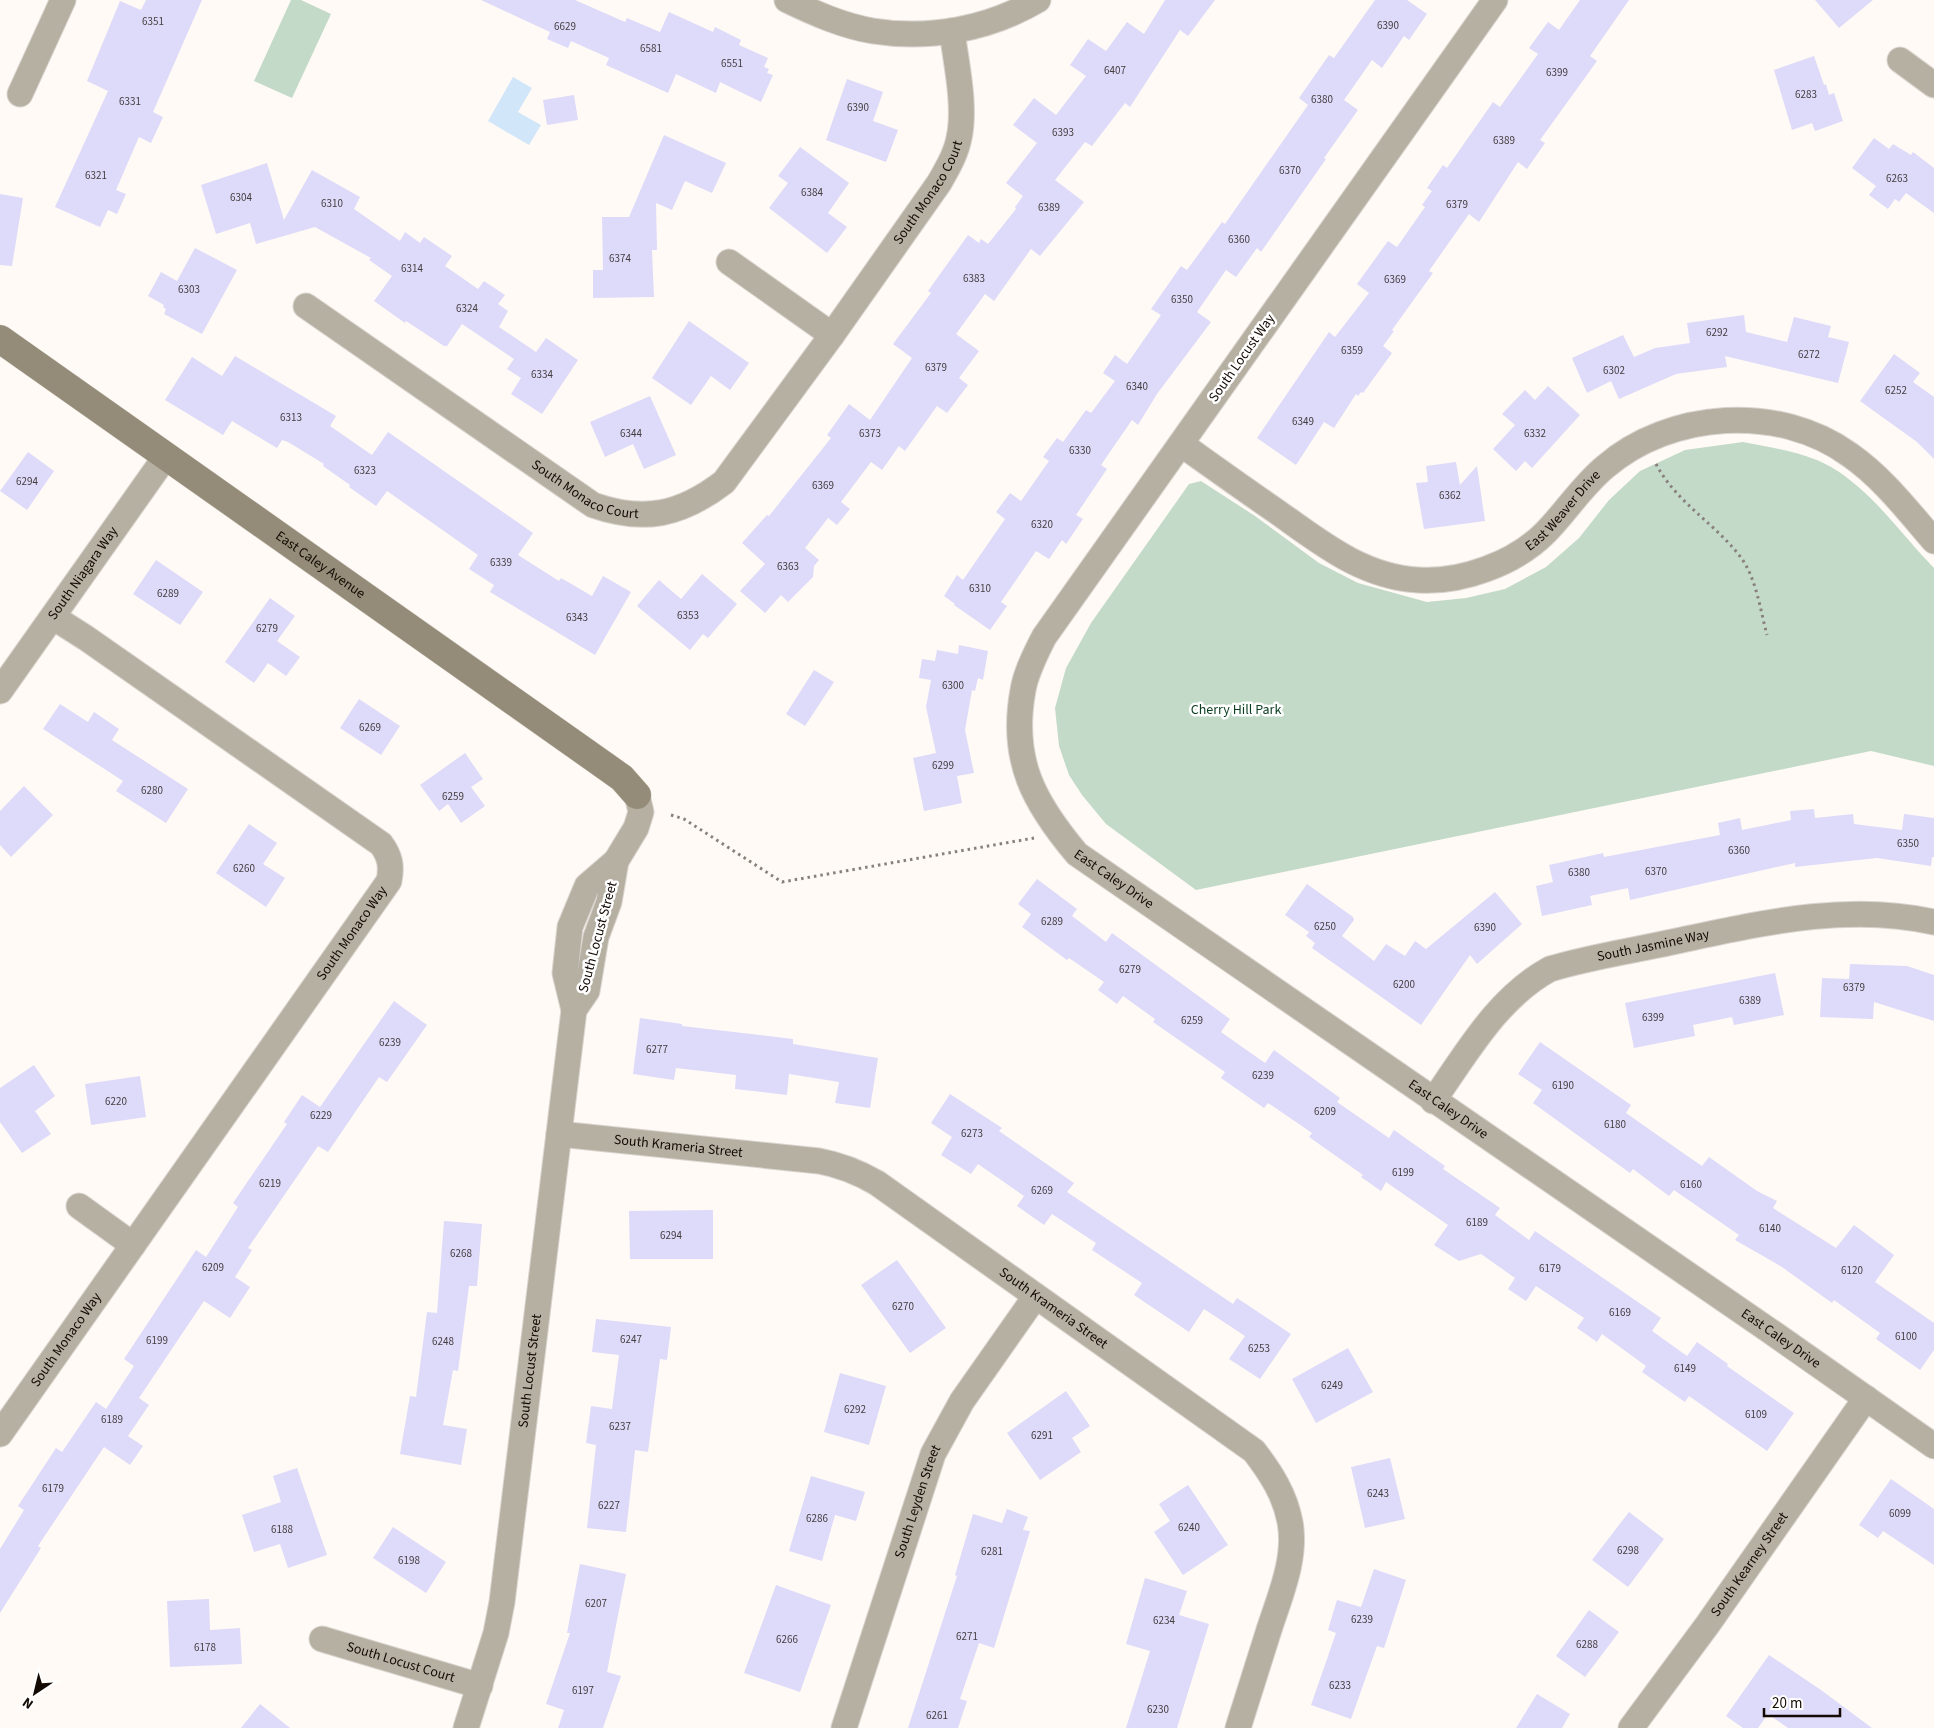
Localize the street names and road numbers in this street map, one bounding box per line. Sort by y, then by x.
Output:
street label: South Monaco Court [889,138,968,249]
street label: South Locust Way [1204,309,1280,406]
street label: South Monaco Court [527,455,639,524]
street label: East Weaver Drive [1521,466,1605,556]
street label: South Niagara Way [43,522,123,624]
street label: East Caley Avenue [271,526,369,604]
street label: East Caley Drive [1070,845,1158,914]
street label: South Locust Street [574,879,623,995]
street label: South Monaco Way [312,882,393,985]
street label: South Jasmine Way [1595,924,1712,967]
street label: East Caley Drive [1404,1075,1492,1144]
street label: South Krameria Street [613,1130,744,1163]
street label: South Krameria Street [995,1263,1112,1354]
street label: South Monaco Way [26,1288,107,1391]
street label: East Caley Drive [1737,1304,1825,1373]
street label: South Locust Street [513,1313,547,1429]
street label: South Leyden Street [890,1441,946,1561]
street label: South Kearney Street [1706,1508,1793,1621]
street label: South Locust Court [344,1637,457,1688]

